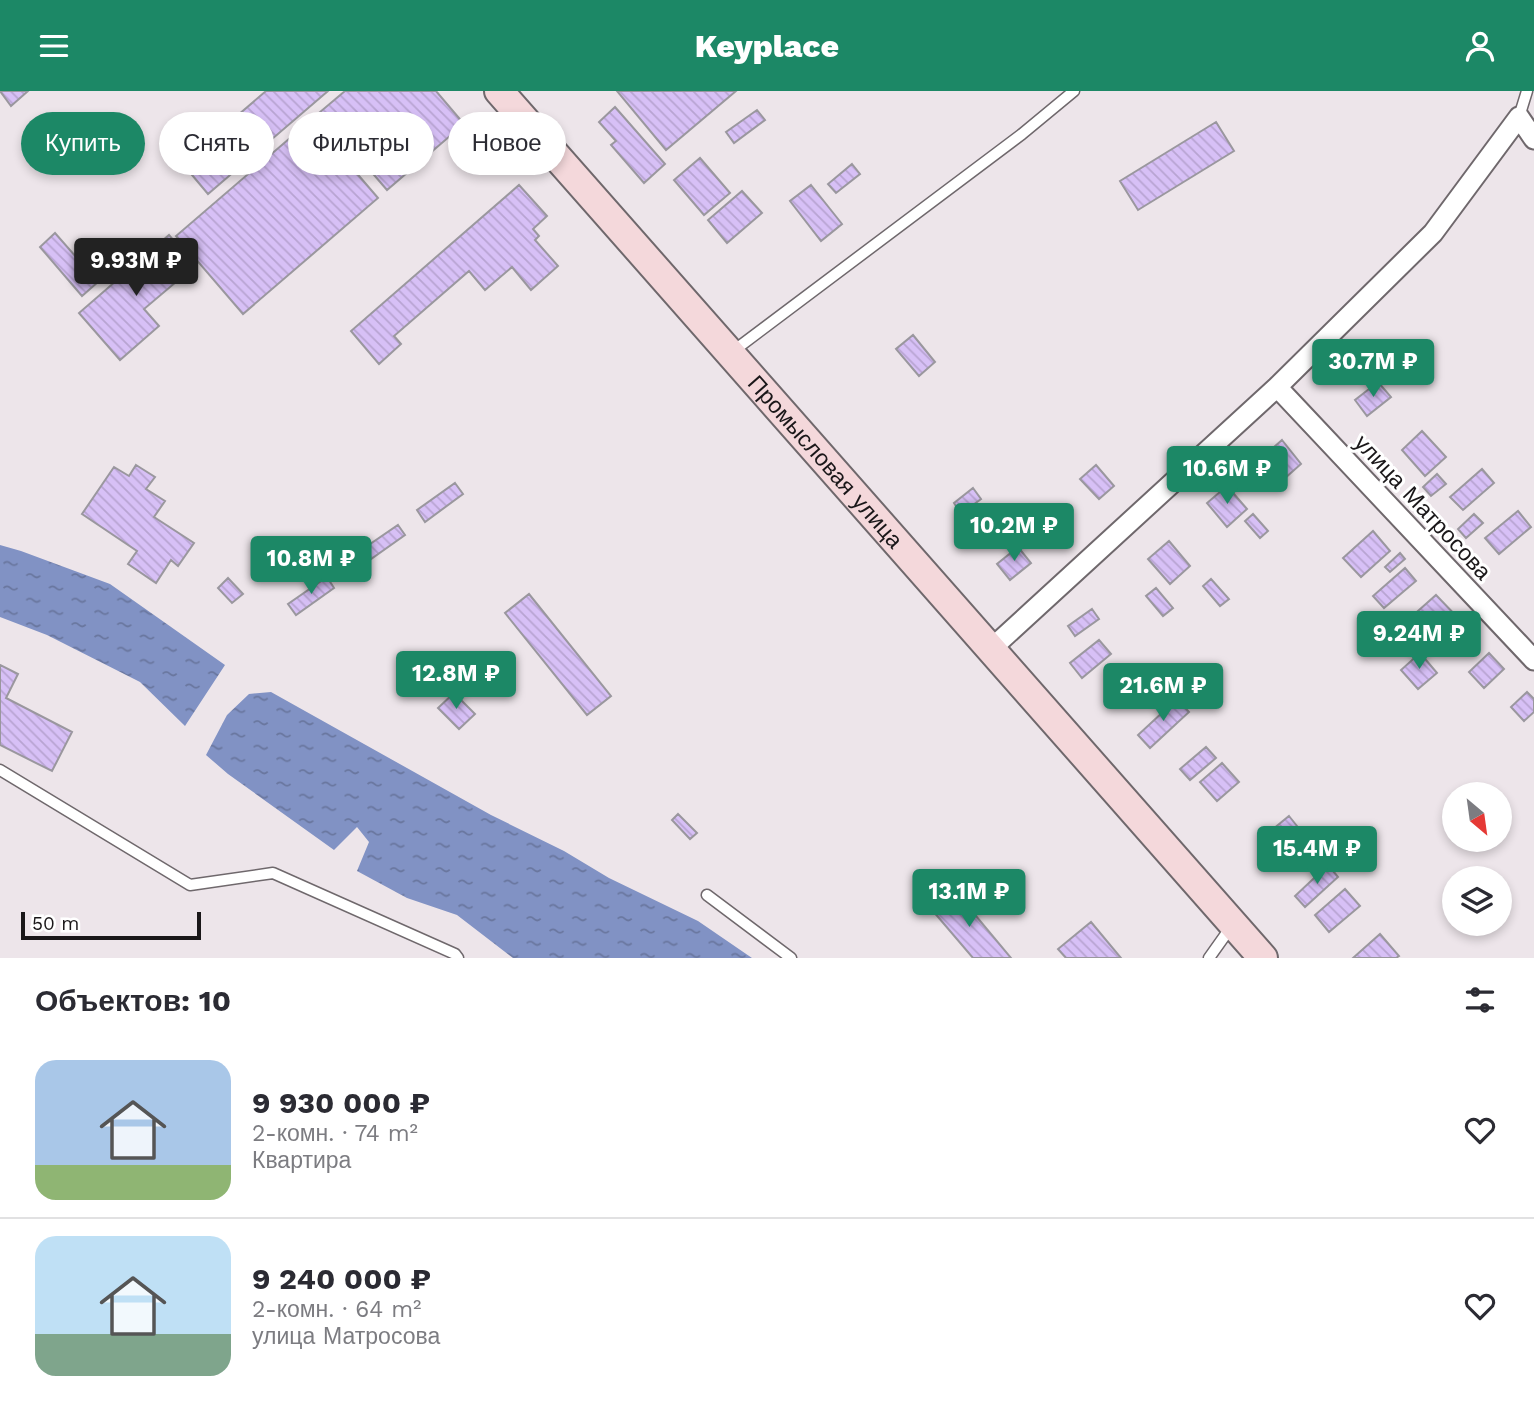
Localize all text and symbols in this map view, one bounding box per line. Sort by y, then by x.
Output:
icon: menu [35,27,73,65]
text: Keyplace [695,27,839,65]
icon: person [1461,27,1499,65]
chip: Купить [21,112,145,175]
chip: Снять [159,112,274,175]
chip: Фильтры [288,112,434,175]
chip: Новое [448,112,566,175]
pin: 9.93M ₽ [71,239,201,298]
text: 9.93M ₽ [90,247,182,274]
pin: 30.7M ₽ [1308,339,1438,399]
text: 30.7M ₽ [1328,348,1418,375]
street label: Промысловая улица [742,370,908,554]
street label: улица Матросова [1349,429,1497,586]
pin: 10.6M ₽ [1162,447,1292,506]
text: 10.6M ₽ [1183,455,1271,482]
pin: 10.2M ₽ [949,503,1079,563]
text: 10.2M ₽ [970,512,1058,539]
pin: 10.8M ₽ [246,537,376,596]
text: 10.8M ₽ [267,545,355,572]
pin: 9.24M ₽ [1354,611,1484,671]
text: 9.24M ₽ [1373,620,1465,647]
pin: 12.8M ₽ [391,651,521,711]
text: 12.8M ₽ [412,660,500,687]
pin: 21.6M ₽ [1098,663,1228,723]
text: 21.6M ₽ [1119,672,1207,699]
north arrow [1442,782,1512,852]
map controls [1442,782,1512,936]
pin: 15.4M ₽ [1252,827,1382,886]
text: 15.4M ₽ [1273,835,1361,862]
button: layers [1442,866,1512,936]
pin: 13.1M ₽ [904,869,1034,929]
text: 13.1M ₽ [928,878,1010,905]
scale bar [21,909,201,941]
text: 50 m [32,912,79,935]
icon: filters [1461,981,1499,1019]
text: Объектов: 10 [35,983,231,1018]
text: 9 930 000 ₽ [252,1085,430,1120]
icon: home [91,1088,175,1172]
icon: heart [1461,1111,1499,1149]
text: 2-комн. · 74 m² [252,1120,418,1147]
text: Квартира [252,1147,351,1174]
text: 9 240 000 ₽ [252,1261,431,1296]
icon: home [91,1264,175,1348]
icon: heart [1461,1287,1499,1325]
text: 2-комн. · 64 m² [252,1296,422,1323]
text: улица Матросова [252,1323,440,1350]

